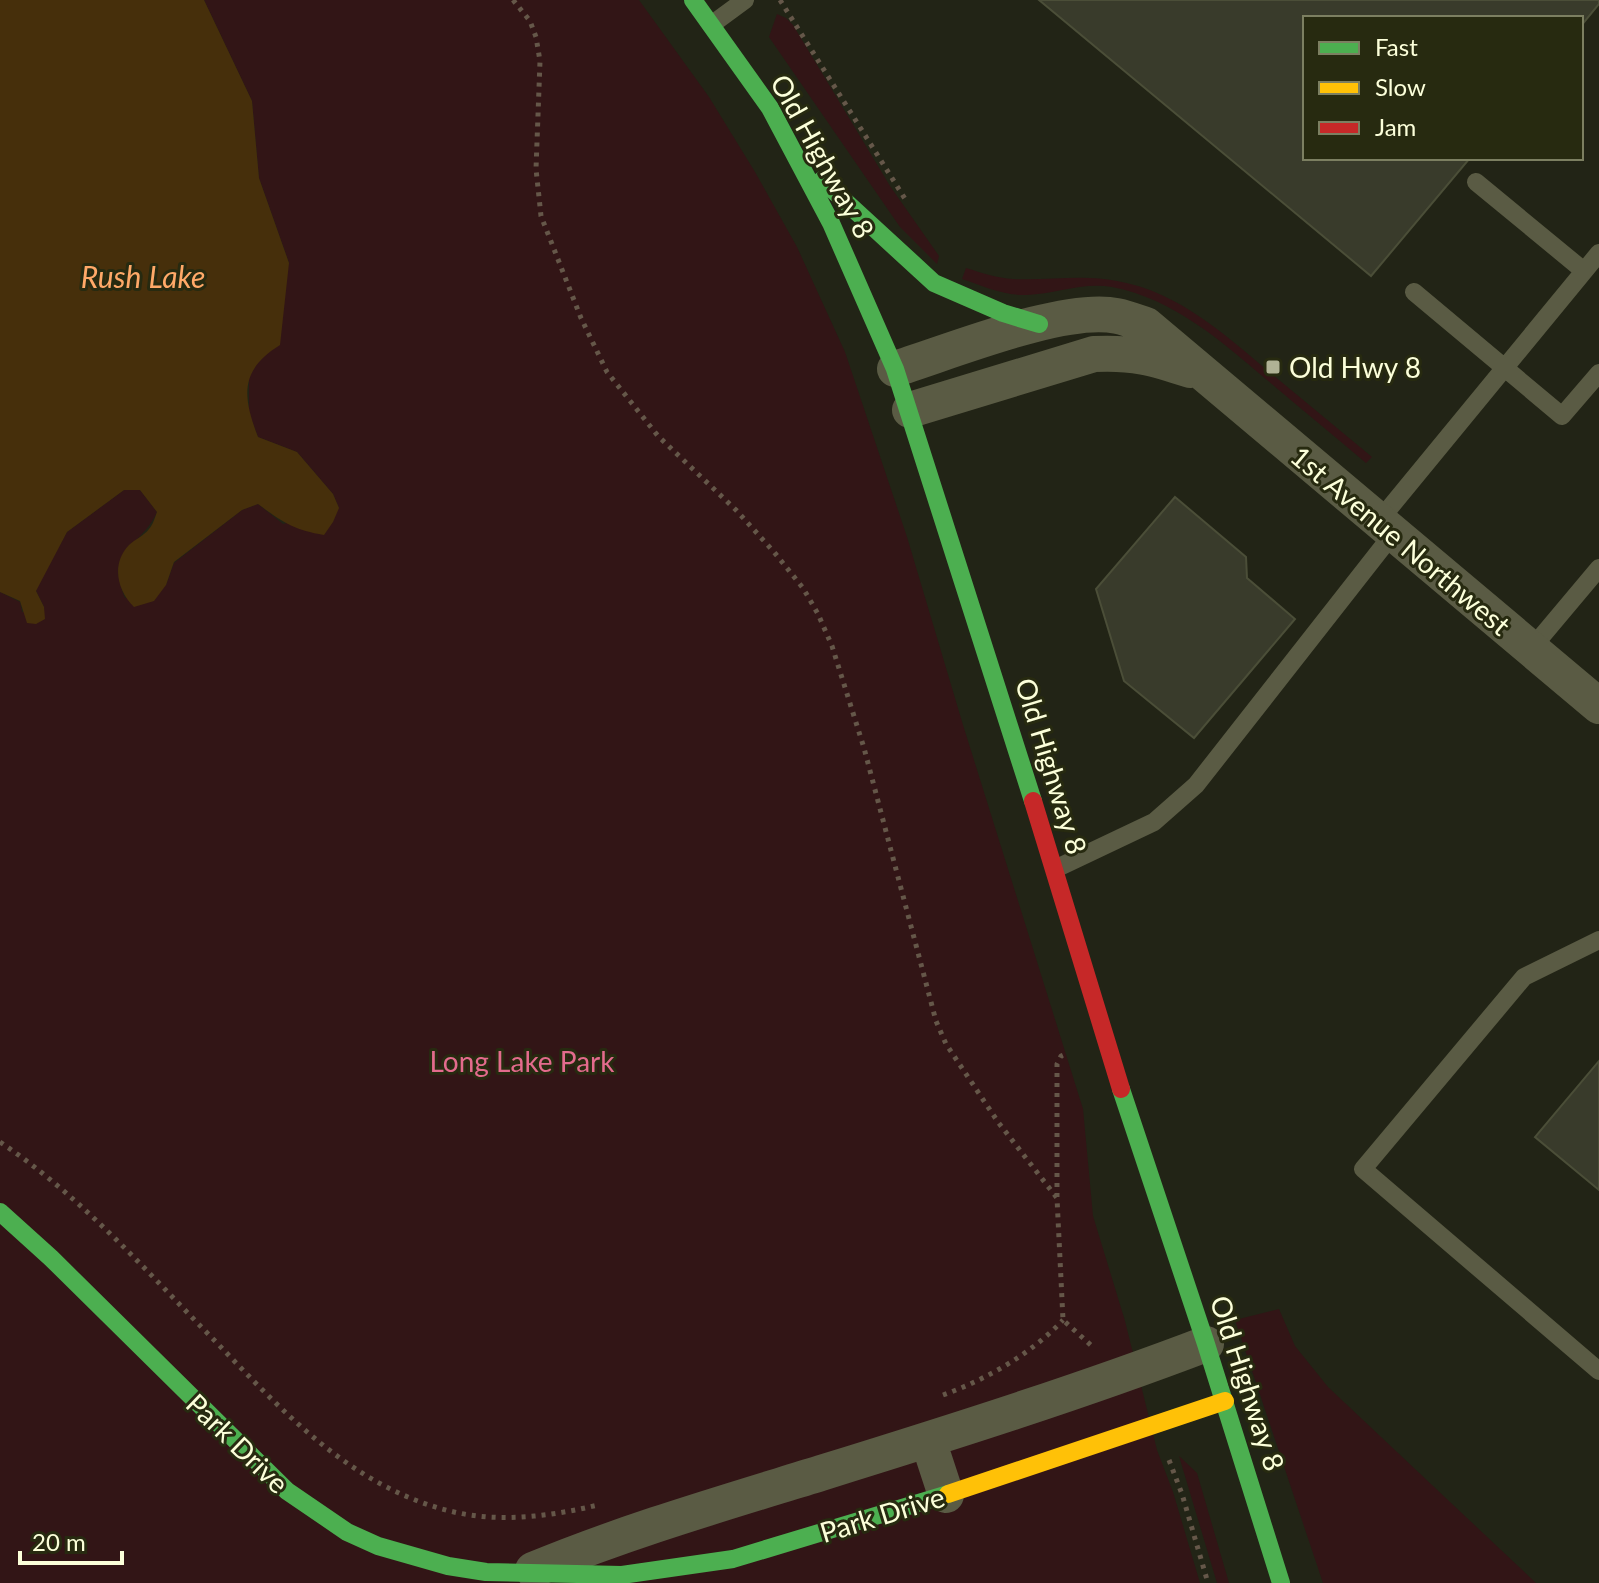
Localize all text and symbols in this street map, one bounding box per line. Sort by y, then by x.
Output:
legend [1303,16,1583,160]
text: Fast [1375,32,1418,61]
street label: Old Highway 8 [764,68,882,244]
text: Slow [1375,72,1426,101]
text: Jam [1375,112,1416,141]
water label: Rush Lake [81,258,205,294]
place label: Old Hwy 8 [1289,350,1421,384]
marker: Old Hwy 8 [1264,358,1282,376]
street label: 1st Avenue Northwest [1284,438,1518,642]
street label: Old Highway 8 [1009,674,1095,858]
park label: Long Lake Park [430,1044,615,1078]
street label: Old Highway 8 [1204,1291,1292,1475]
street label: Park Drive [180,1386,296,1500]
street label: Park Drive [816,1479,948,1549]
scale bar [20,1515,122,1565]
text: 20 m [32,1527,86,1556]

